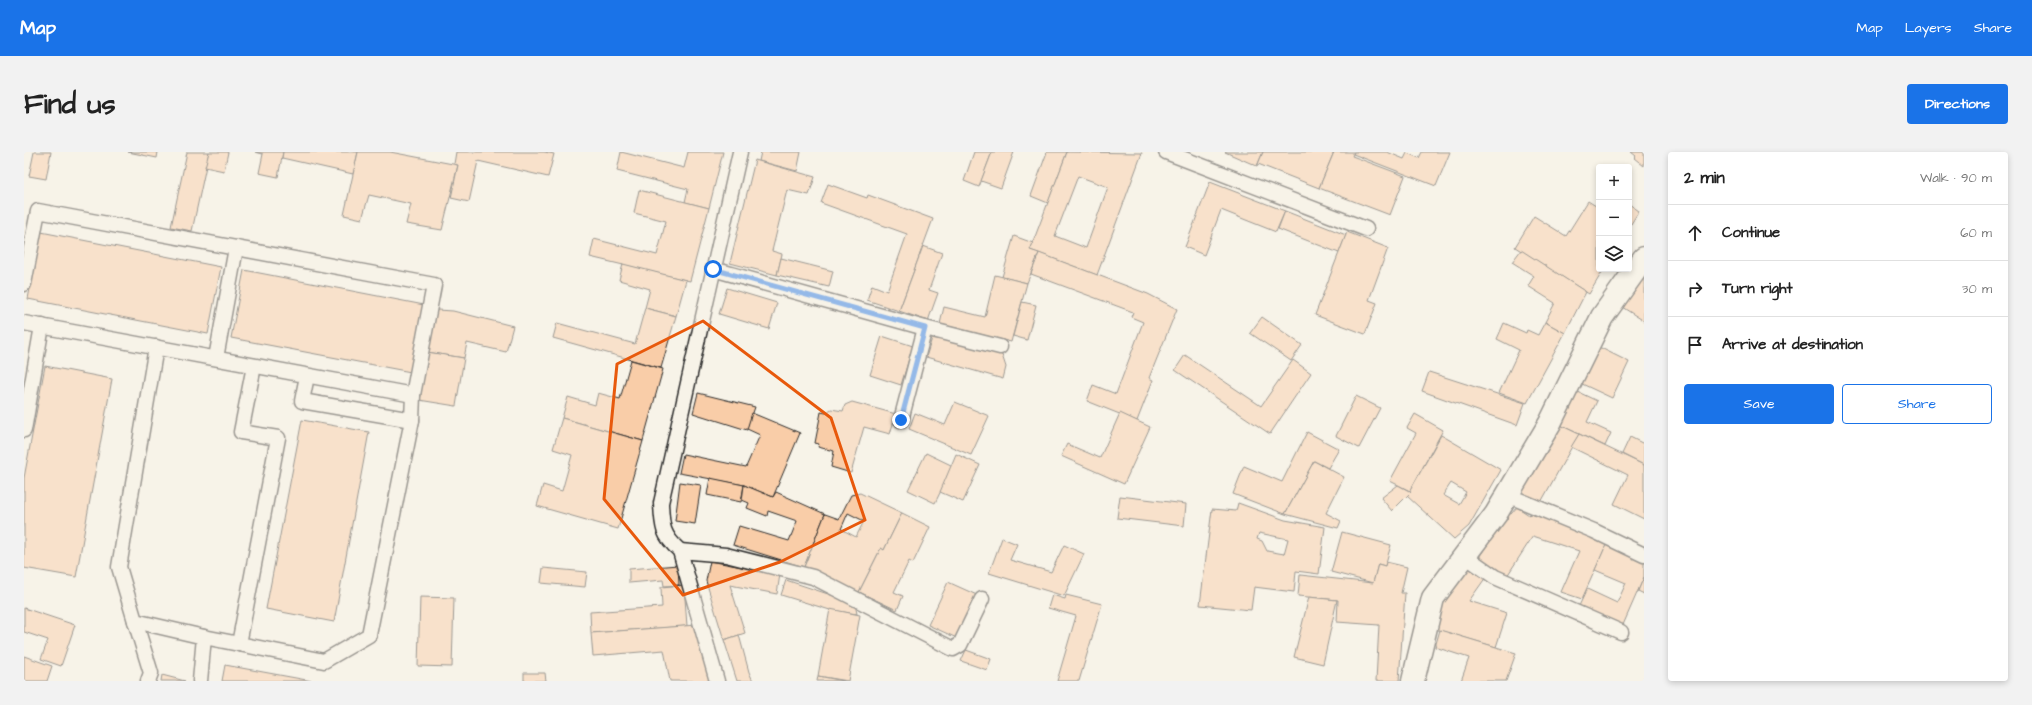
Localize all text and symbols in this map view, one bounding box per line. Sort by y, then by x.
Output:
text: Map [20,15,56,42]
text: Map [1856,18,1883,38]
text: Layers [1905,18,1952,38]
text: Share [1974,18,2012,38]
button: Directions [1907,84,2008,124]
text: Find us [24,85,115,124]
map controls [1596,164,1632,272]
button: + [1596,164,1632,200]
text: 2 min [1684,166,1725,190]
text: Walk · 90 m [1920,169,1992,187]
button: − [1596,200,1632,236]
icon: ahead [1684,222,1706,244]
text: Continue [1722,222,1780,243]
text: 60 m [1960,224,1992,242]
button: layers [1596,236,1632,272]
route start [704,260,722,278]
icon: right [1684,278,1706,300]
text: Turn right [1722,278,1793,299]
text: 30 m [1962,280,1992,298]
icon: arrive [1684,334,1706,356]
text: Arrive at destination [1722,334,1863,355]
button: Save [1684,384,1834,424]
button: Share [1842,384,1992,424]
route end [892,411,910,429]

